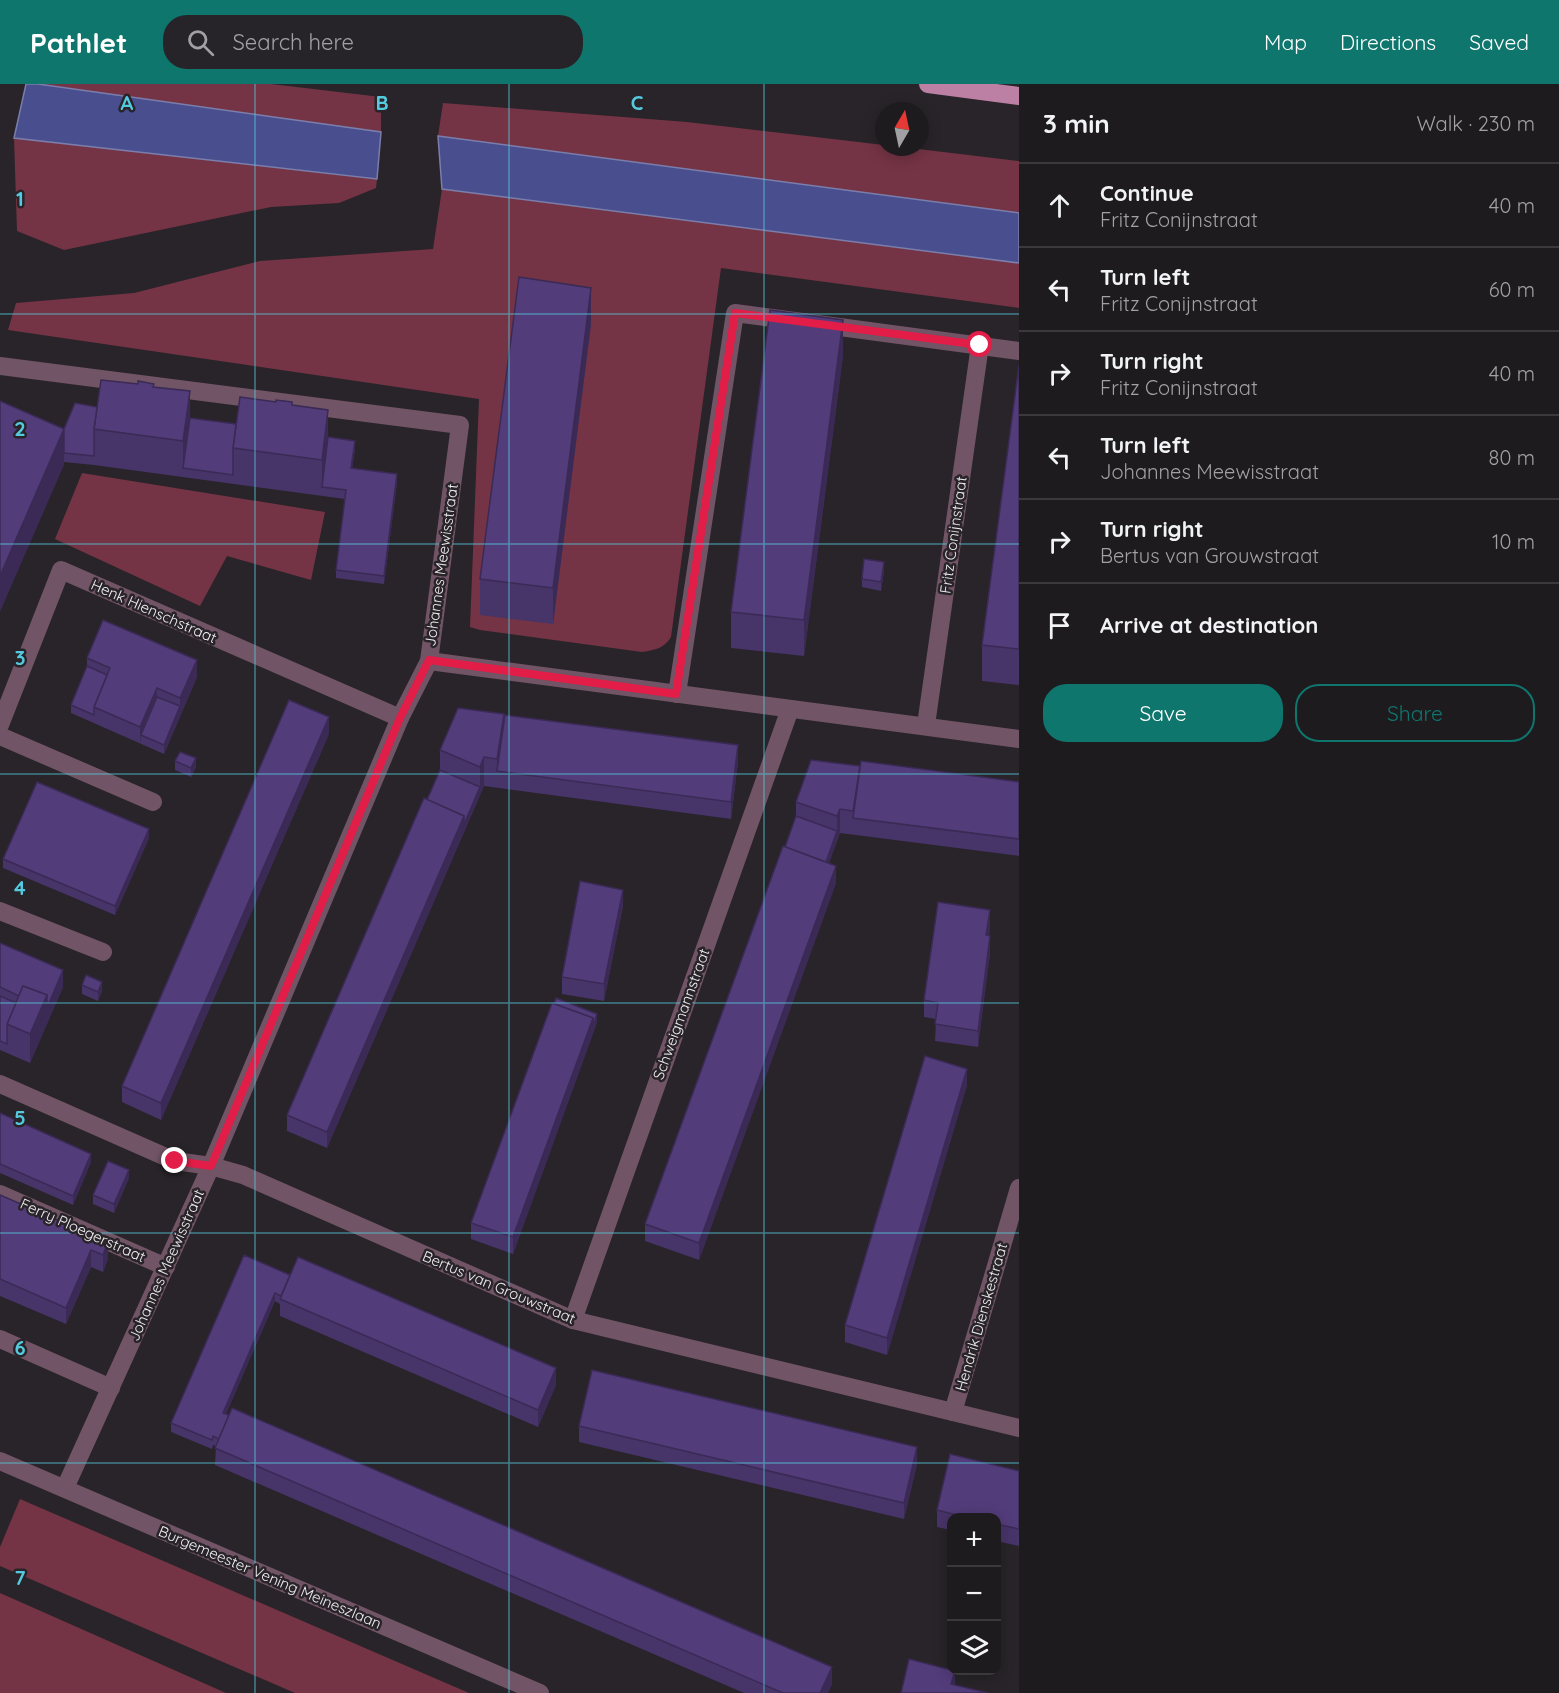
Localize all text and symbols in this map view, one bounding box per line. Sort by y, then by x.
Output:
search box [163,15,583,69]
text: Pathlet [30,25,127,60]
icon: search [184,26,217,59]
text: Search here [232,28,354,56]
text: Map [1264,29,1307,55]
text: Directions [1340,29,1436,55]
text: Saved [1469,29,1529,55]
text: A [121,90,134,115]
text: B [375,90,389,115]
text: C [631,90,644,115]
north arrow [875,102,929,156]
text: 3 min [1043,107,1110,140]
text: Walk · 230 m [1416,111,1535,136]
text: Continue [1100,179,1194,207]
text: 1 [16,186,24,211]
icon: ahead [1043,189,1076,222]
text: 40 m [1489,193,1535,218]
text: Fritz Conijnstraat [1100,207,1258,232]
text: Turn left [1100,263,1190,291]
icon: left [1043,273,1076,306]
text: 60 m [1489,277,1535,302]
text: Fritz Conijnstraat [1100,291,1258,316]
route start [966,331,992,357]
text: Turn right [1100,347,1204,375]
icon: right [1043,357,1076,390]
text: 40 m [1489,361,1535,386]
text: Fritz Conijnstraat [1100,375,1258,400]
text: 2 [14,416,26,441]
text: Turn left [1100,431,1190,459]
icon: left [1043,441,1076,474]
text: 80 m [1489,445,1535,470]
text: Johannes Meewisstraat [1100,459,1319,484]
street label: Fritz Conijnstraat [935,475,971,595]
street label: Johannes Meewisstraat [420,482,462,648]
text: Turn right [1100,515,1204,543]
icon: right [1043,525,1076,558]
text: 10 m [1492,529,1535,554]
text: Bertus van Grouwstraat [1100,543,1319,568]
street label: Henk Hienschstraat [88,575,220,647]
icon: arrive [1043,609,1076,642]
text: Arrive at destination [1100,611,1318,639]
text: 3 [15,645,25,670]
button: Save [1043,684,1283,742]
button: Share [1295,684,1535,742]
text: 4 [14,875,26,900]
street label: Schweigmannstraat [648,946,714,1082]
text: 5 [14,1105,26,1130]
route end [161,1147,187,1173]
street label: Johannes Meewisstraat [124,1186,208,1344]
street label: Ferry Ploegerstraat [17,1194,149,1266]
street label: Hendrik Dienskestraat [951,1241,1011,1393]
street label: Bertus van Grouwstraat [420,1246,578,1328]
text: 6 [14,1335,26,1360]
map controls [947,1513,1001,1675]
button: + [947,1513,1001,1567]
street label: Burgemeester Vening Meineszlaan [156,1521,384,1633]
text: 7 [15,1565,26,1590]
button: − [947,1567,1001,1621]
button: layers [947,1621,1001,1675]

